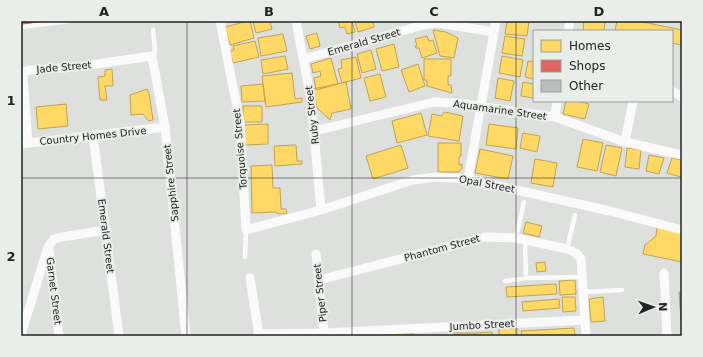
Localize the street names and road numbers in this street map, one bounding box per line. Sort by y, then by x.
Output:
street label: Emerald Street [326,26,402,58]
street label: Jade Street [35,59,92,75]
street label: Ruby Street [303,85,321,145]
street label: Aquamarine Street [453,98,548,122]
street label: Torquoise Street [231,108,249,191]
street label: Country Homes Drive [39,125,147,147]
street label: Sapphire Street [161,144,181,222]
street label: Opal Street [458,173,516,195]
street label: Emerald Street [96,198,116,274]
street label: Phantom Street [403,233,481,263]
street label: Garnet Street [44,257,64,325]
street label: Piper Street [311,263,329,323]
street label: Jumbo Street [448,318,515,332]

